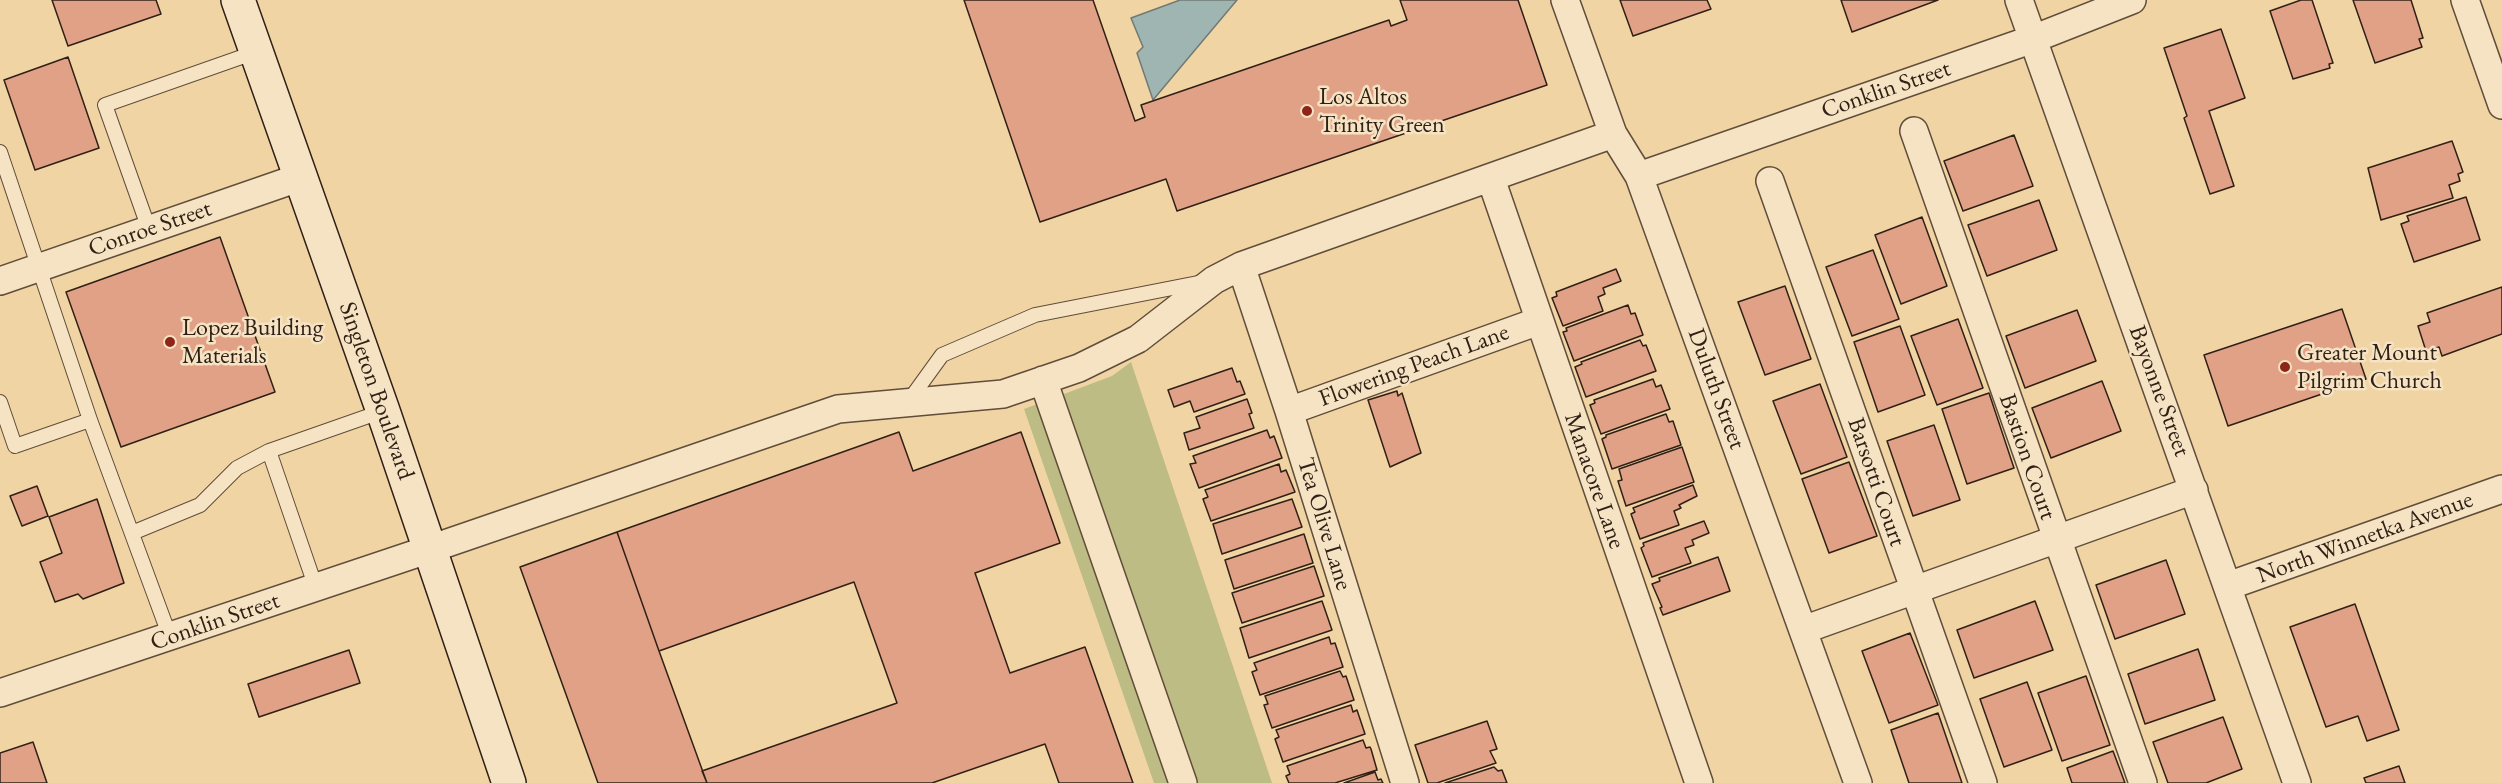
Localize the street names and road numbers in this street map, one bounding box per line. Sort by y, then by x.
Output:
street label: Conklin Street [1818,54,1954,126]
street label: Conroe Street [85,194,215,264]
street label: Singleton Boulevard [332,298,420,484]
street label: Flowering Peach Lane [1315,318,1513,414]
street label: Bayonne Street [2122,321,2196,461]
street label: Duluth Street [1681,325,1751,453]
street label: Bastion Court [1992,390,2062,524]
street label: Manacore Lane [1557,409,1631,553]
street label: Barsotti Court [1841,414,1911,550]
street label: Tea Olive Lane [1290,454,1358,594]
street label: North Winnetka Avenue [2253,486,2477,590]
street label: Conklin Street [147,586,283,658]

